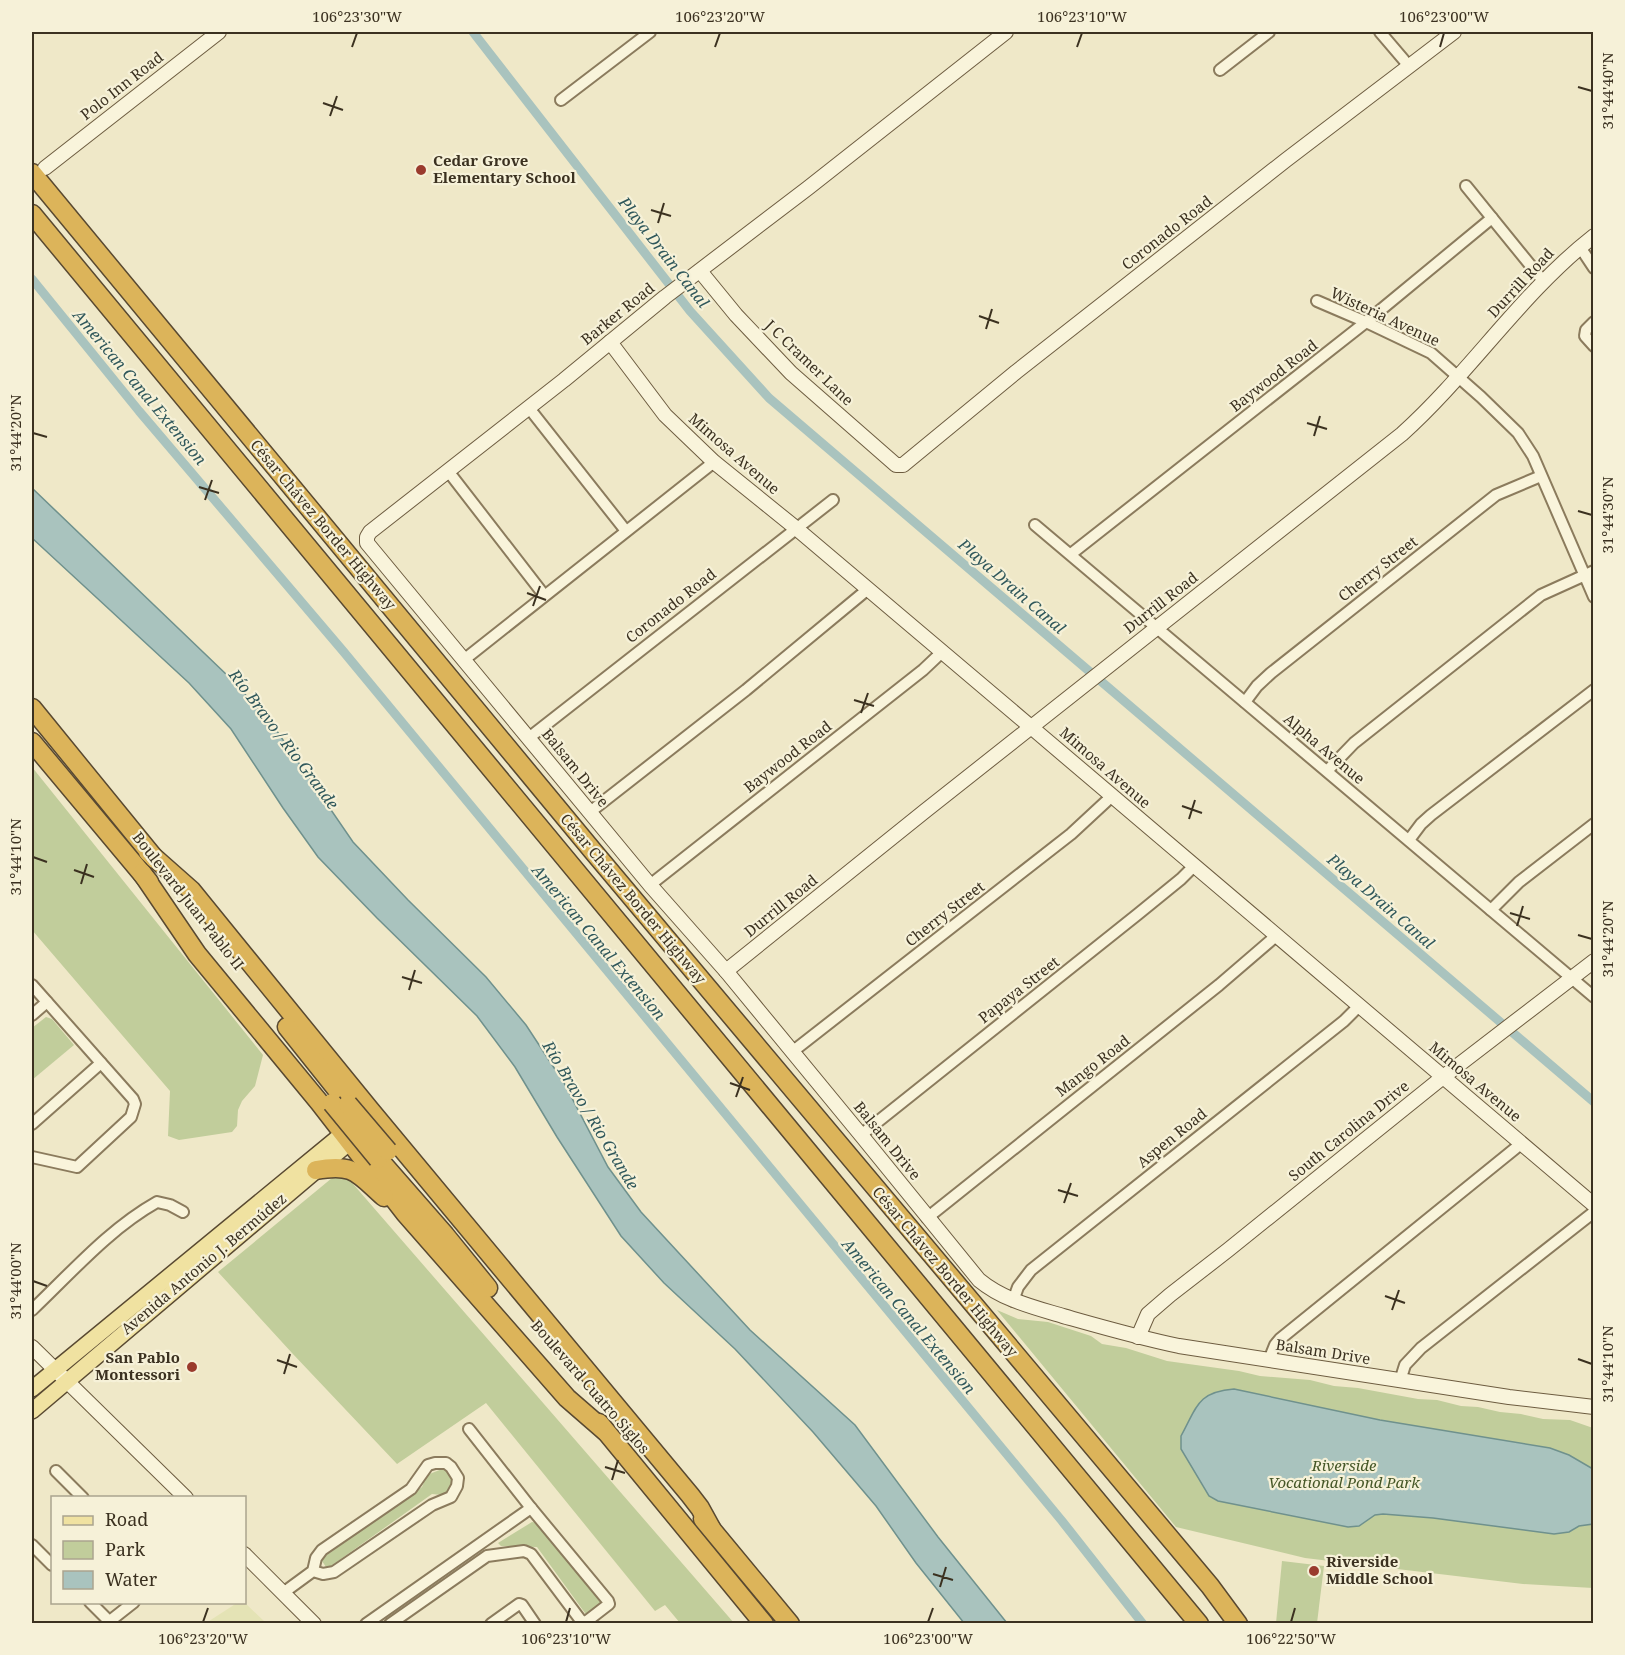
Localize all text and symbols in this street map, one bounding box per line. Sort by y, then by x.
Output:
text: 106°23'30"W [312,6,402,26]
text: 106°23'20"W [675,6,765,26]
text: 106°23'10"W [1037,6,1127,26]
text: 106°23'00"W [1399,6,1489,26]
street label: Polo Inn Road [76,47,167,124]
text: 31°44'40"N [1597,52,1617,130]
place label: Cedar Grove Elementary School [433,150,577,187]
marker: Cedar Grove Elementary School [414,163,428,177]
water label: Playa Drain Canal [613,191,714,312]
street label: Coronado Road [1117,191,1216,274]
street label: Durrill Road [1483,243,1558,322]
street label: Barker Road [577,277,658,349]
street label: Wisteria Avenue [1328,282,1443,350]
water label: American Canal Extension [68,304,212,470]
street label: J C Cramer Lane [761,314,858,410]
street label: Baywood Road [1225,335,1321,416]
text: 31°44'20"N [5,394,25,472]
street label: Mimosa Avenue [685,408,784,498]
street label: César Chávez Border Highway [247,435,401,614]
text: 31°44'30"N [1597,476,1617,554]
street label: Cherry Street [1334,531,1421,605]
water label: Playa Drain Canal [953,533,1070,639]
street label: Coronado Road [621,564,720,647]
street label: Durrill Road [1119,567,1201,637]
water label: Río Bravo / Rio Grande [223,664,344,814]
street label: Alpha Avenue [1280,708,1369,788]
street label: Baywood Road [739,716,835,797]
street label: Mimosa Avenue [1056,722,1155,812]
street label: Balsam Drive [538,724,614,811]
street label: César Chávez Border Highway [557,809,711,988]
text: 31°44'10"N [5,818,25,896]
street label: Boulevard Juan Pablo II [129,827,249,973]
water label: Playa Drain Canal [1322,848,1439,954]
water label: American Canal Extension [527,859,671,1025]
street label: Durrill Road [740,870,821,941]
street label: Cherry Street [901,876,988,950]
text: 31°44'20"N [1597,900,1617,978]
street label: Papaya Street [974,951,1063,1027]
street label: Mango Road [1051,1030,1134,1100]
water label: Río Bravo / Rio Grande [537,1036,644,1194]
street label: Mimosa Avenue [1425,1037,1526,1126]
street label: South Carolina Drive [1284,1075,1413,1185]
street label: Balsam Drive [850,1097,926,1184]
street label: Aspen Road [1132,1103,1210,1172]
street label: César Chávez Border Highway [869,1182,1023,1361]
street label: Avenida Antonio J. Bermúdez [116,1188,290,1338]
water label: American Canal Extension [837,1233,981,1399]
text: 31°44'00"N [5,1242,25,1320]
street label: Boulevard Cuatro Siglos [527,1315,655,1458]
text: 31°44'10"N [1597,1325,1617,1403]
street label: Balsam Drive [1274,1334,1372,1368]
place label: San Pablo Montessori [95,1347,181,1384]
marker: San Pablo Montessori [185,1360,199,1374]
park label: Riverside Vocational Pond Park [1268,1455,1420,1492]
legend [51,1496,246,1604]
text: Road [105,1507,148,1531]
text: Park [105,1537,145,1561]
place label: Riverside Middle School [1326,1551,1434,1588]
marker: Riverside Middle School [1307,1564,1321,1578]
text: Water [105,1567,158,1591]
text: 106°23'20"W [158,1628,248,1648]
text: 106°23'10"W [521,1628,611,1648]
text: 106°23'00"W [883,1628,973,1648]
text: 106°22'50"W [1246,1628,1336,1648]

